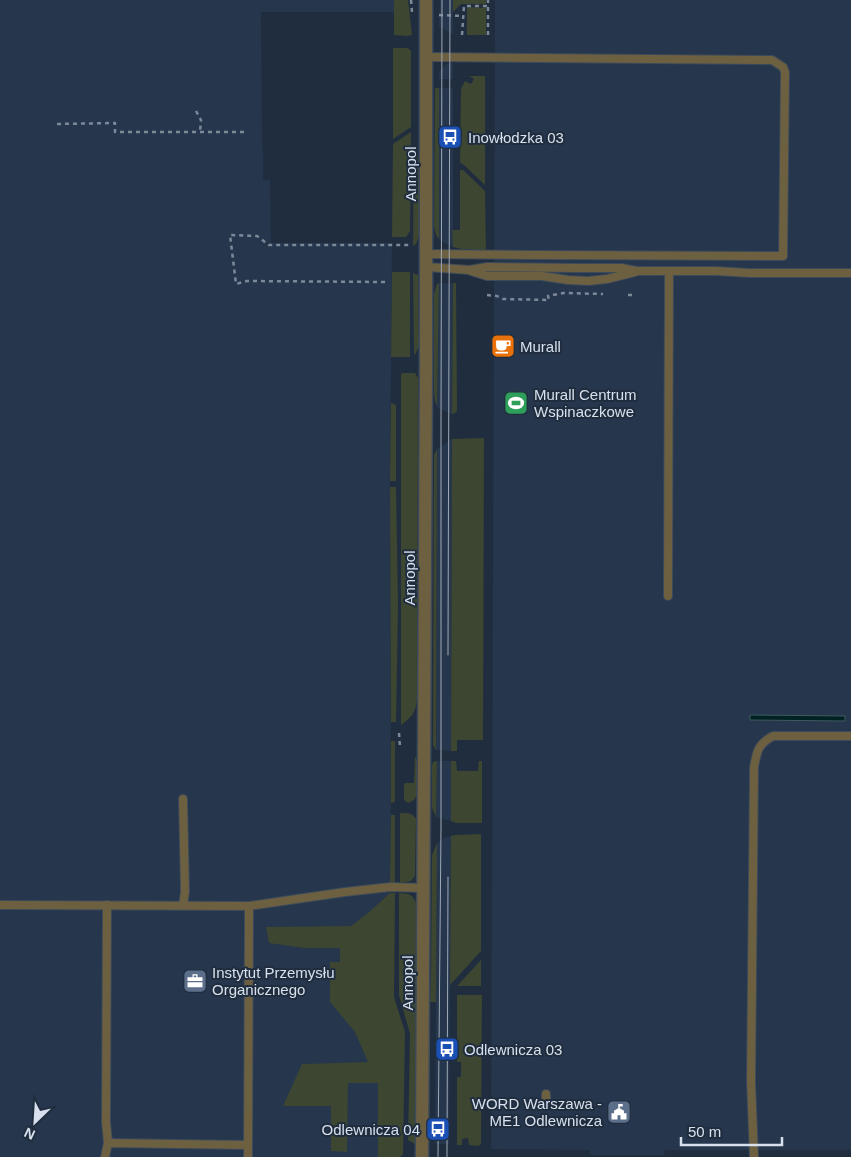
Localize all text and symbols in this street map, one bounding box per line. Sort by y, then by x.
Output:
bus stop icon: Inowłodzka 03 [437,124,463,150]
place label: Inowłodzka 03 [468,129,564,146]
street label: Annopol [402,146,419,202]
cafe icon: Murall [490,333,516,359]
place label: Murall [520,338,561,355]
place label: Murall Centrum Wspinaczkowe [534,386,637,420]
sports icon: Murall Centrum Wspinaczkowe [503,390,529,416]
street label: Annopol [401,550,418,606]
street label: Annopol [399,955,416,1011]
place label: Instytut Przemysłu Organicznego [212,964,335,998]
office icon: Instytut Przemysłu Organicznego [182,968,208,994]
bus stop icon: Odlewnicza 03 [434,1036,460,1062]
place label: Odlewnicza 03 [464,1041,562,1058]
place label: WORD Warszawa - ME1 Odlewnicza [472,1095,603,1129]
north arrow [10,1097,60,1147]
public building icon: WORD Warszawa - ME1 Odlewnicza [606,1099,632,1125]
scale bar [681,1114,782,1146]
bus stop icon: Odlewnicza 04 [425,1116,451,1142]
place label: Odlewnicza 04 [322,1121,420,1138]
text: 50 m [688,1123,721,1140]
text: N [22,1124,37,1143]

